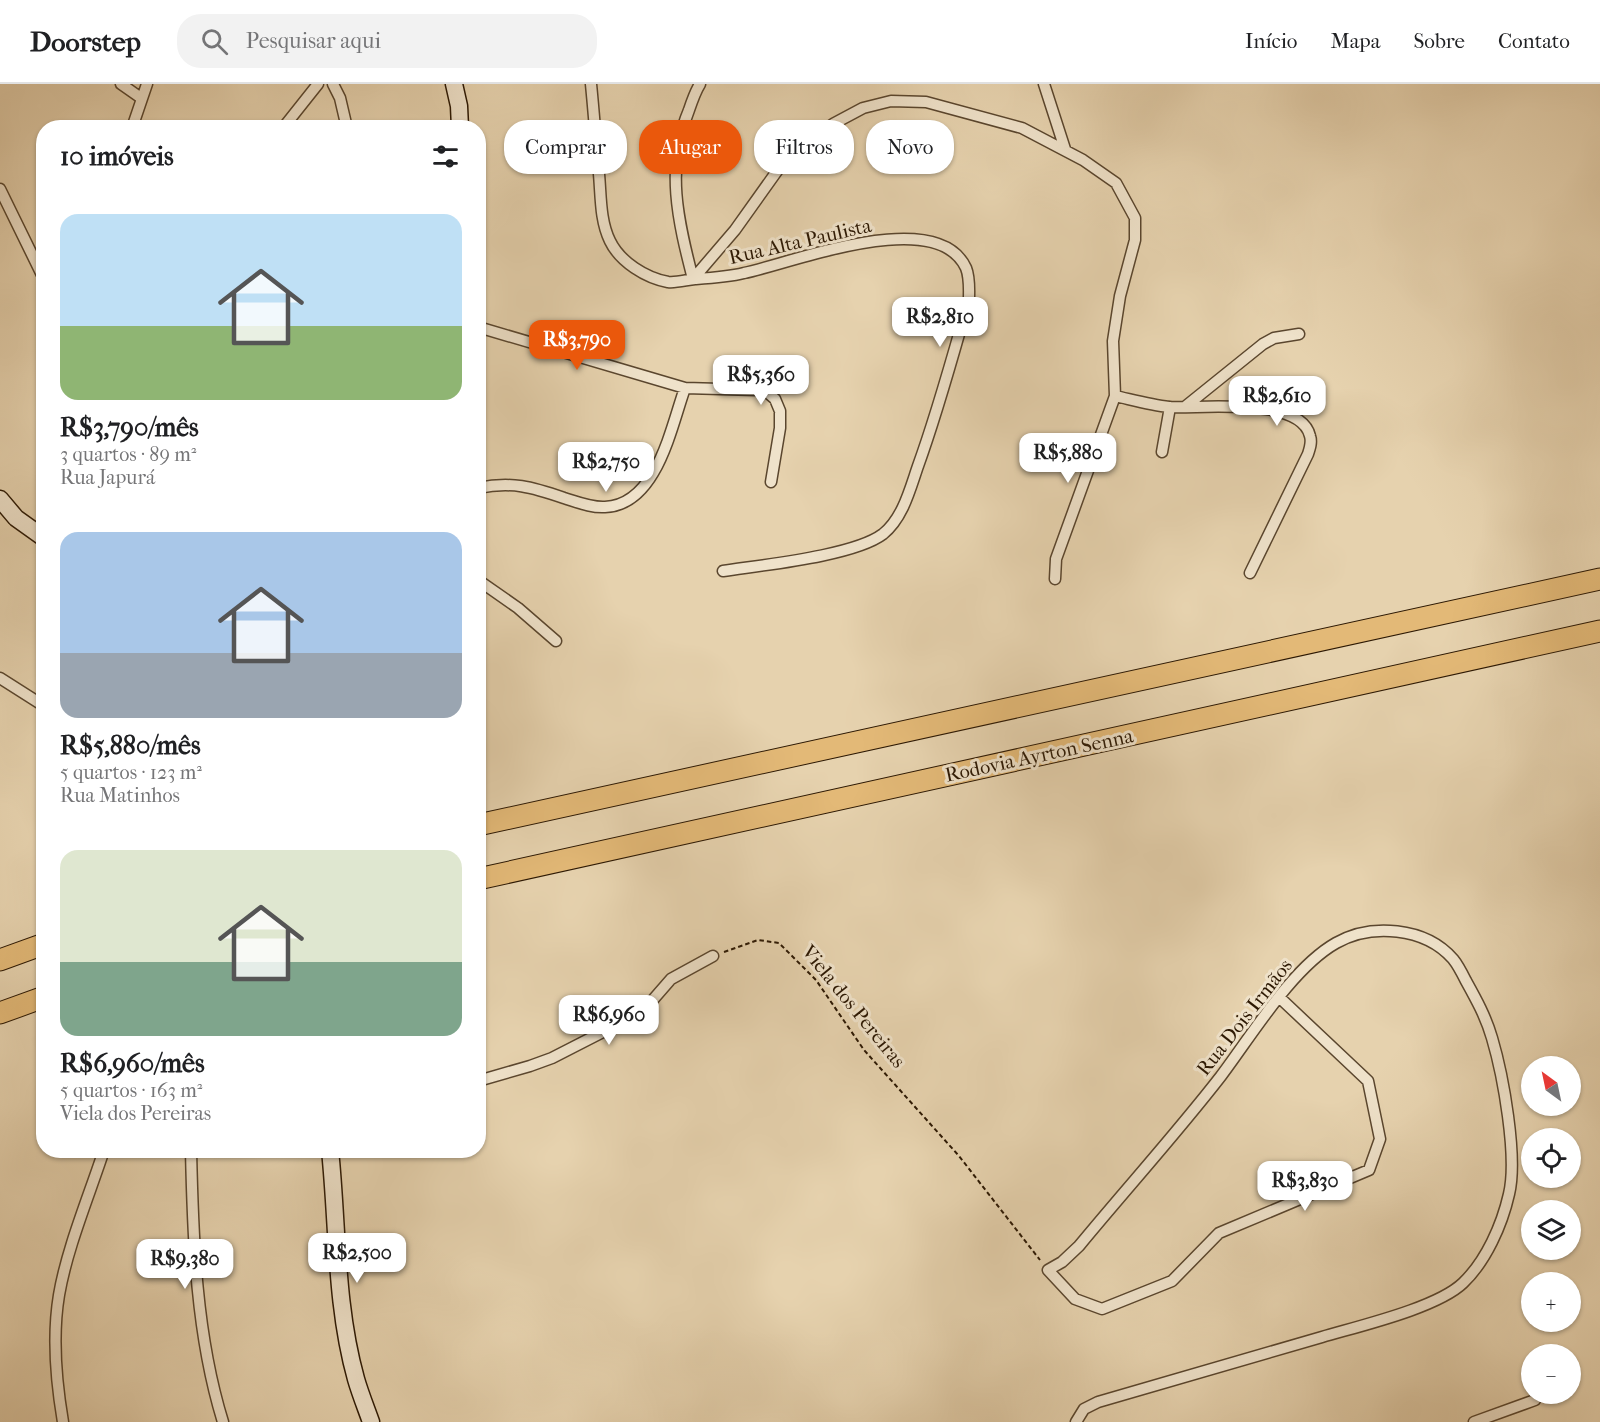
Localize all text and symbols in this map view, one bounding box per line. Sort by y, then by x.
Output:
search box [177,14,597,68]
text: Doorstep [30,25,141,58]
icon: search [198,25,231,58]
text: Pesquisar aqui [246,28,381,54]
text: Início [1245,29,1297,53]
text: Mapa [1330,29,1380,53]
text: Sobre [1413,29,1465,53]
text: Contato [1498,29,1570,53]
chip: Comprar [504,120,627,174]
chip: Alugar [639,120,742,174]
chip: Filtros [754,120,854,174]
chip: Novo [866,120,954,174]
icon: filters [429,140,462,173]
text: 10 imóveis [60,141,174,172]
street label: Rua Alta Paulista [727,214,874,269]
icon: home [207,253,315,361]
pin: R$2,810 [885,297,995,348]
text: R$2,810 [906,305,974,328]
pin: R$3,790 [522,320,632,371]
text: R$3,790 [543,328,611,351]
pin: R$5,360 [706,355,816,406]
text: R$5,360 [727,363,795,386]
pin: R$2,610 [1222,376,1332,427]
text: R$2,610 [1243,384,1311,407]
text: R$3,790/mês [60,412,199,443]
pin: R$5,880 [1013,433,1123,484]
text: R$5,880 [1033,441,1103,464]
pin: R$2,750 [551,442,661,493]
text: 3 quartos · 89 m² [60,443,196,466]
text: R$2,750 [572,450,640,473]
text: Rua Japurá [60,466,155,489]
icon: home [207,571,315,679]
street label: Rodovia Ayrton Senna [943,724,1136,787]
text: R$5,880/mês [60,730,201,761]
text: 5 quartos · 123 m² [60,761,202,784]
text: Rua Matinhos [60,784,180,807]
icon: home [207,889,315,997]
street label: Viela dos Pereiras [796,940,910,1072]
street label: Rua Dois Irmãos [1192,954,1297,1080]
pin: R$6,960 [554,995,664,1046]
text: R$6,960 [573,1003,645,1026]
text: R$6,960/mês [60,1048,205,1079]
north arrow [1521,1056,1581,1116]
map controls [1521,1056,1581,1404]
text: 5 quartos · 163 m² [60,1079,202,1102]
text: Viela dos Pereiras [60,1102,211,1125]
button: locate [1521,1128,1581,1188]
pin: R$3,830 [1250,1161,1360,1212]
text: R$3,830 [1271,1169,1339,1192]
button: layers [1521,1200,1581,1260]
pin: R$2,500 [302,1233,412,1284]
pin: R$9,380 [130,1239,240,1290]
text: R$2,500 [322,1241,392,1264]
text: R$9,380 [150,1247,220,1270]
button: + [1521,1272,1581,1332]
button: − [1521,1344,1581,1404]

